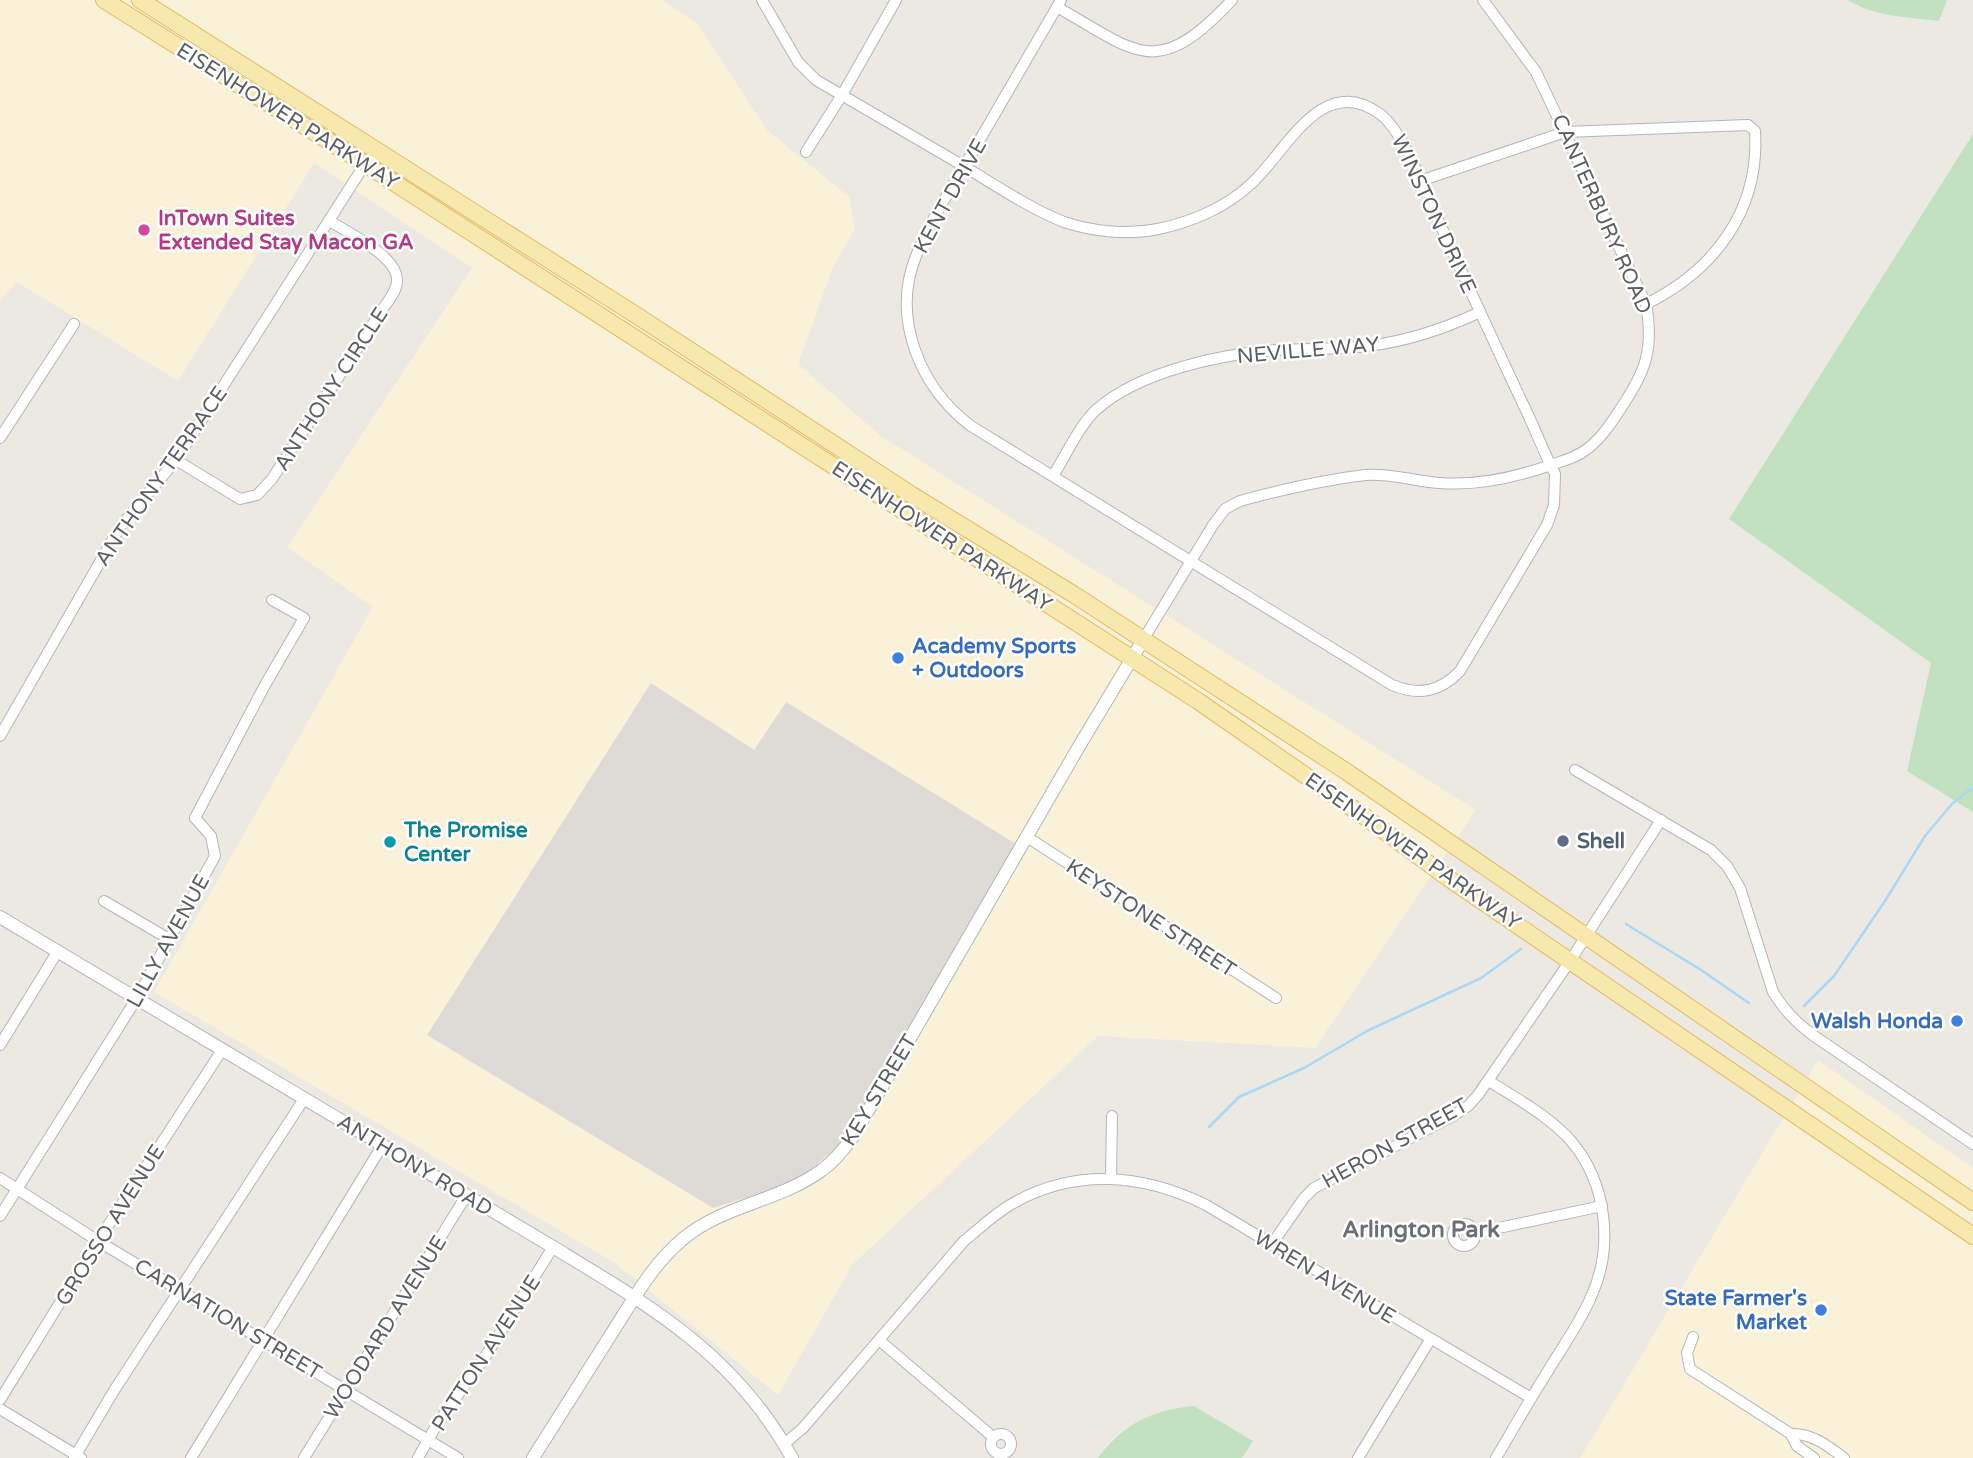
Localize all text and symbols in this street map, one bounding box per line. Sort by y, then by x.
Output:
street label: EISENHOWER PARKWAY [172,38,404,195]
street label: CANTERBURY ROAD [1546,111,1657,318]
street label: WINSTON DRIVE [1386,131,1481,298]
street label: KENT DRIVE [909,135,992,258]
place label: InTown Suites Extended Stay Macon GA [158,206,414,255]
marker: InTown Suites Extended Stay Macon GA [136,222,152,238]
street label: ANTHONY CIRCLE [269,303,394,476]
street label: NEVILLE WAY [1236,332,1380,369]
street label: ANTHONY TERRACE [90,382,233,571]
street label: EISENHOWER PARKWAY [827,456,1057,617]
place label: Academy Sports + Outdoors [912,634,1076,683]
marker: Academy Sports + Outdoors [890,650,906,666]
street label: EISENHOWER PARKWAY [1300,767,1525,935]
place label: The Promise Center [403,818,528,867]
place label: Shell [1577,829,1625,854]
marker: Shell [1555,833,1571,849]
marker: The Promise Center [382,834,398,850]
street label: KEYSTONE STREET [1061,854,1240,983]
street label: LILLY AVENUE [122,870,215,1012]
place label: Walsh Honda [1811,1009,1943,1034]
marker: Walsh Honda [1949,1013,1965,1029]
street label: KEY STREET [836,1030,923,1151]
street label: HERON STREET [1318,1093,1473,1194]
street label: ANTHONY ROAD [332,1109,497,1222]
street label: GROSSO AVENUE [51,1140,170,1310]
district label: Arlington Park [1342,1216,1500,1244]
street label: WREN AVENUE [1249,1225,1400,1330]
street label: WOODARD AVENUE [319,1231,452,1424]
street label: CARNATION STREET [130,1254,326,1385]
street label: PATTON AVENUE [427,1271,546,1436]
place label: State Farmer's Market [1665,1286,1807,1335]
marker: State Farmer's Market [1813,1302,1829,1318]

